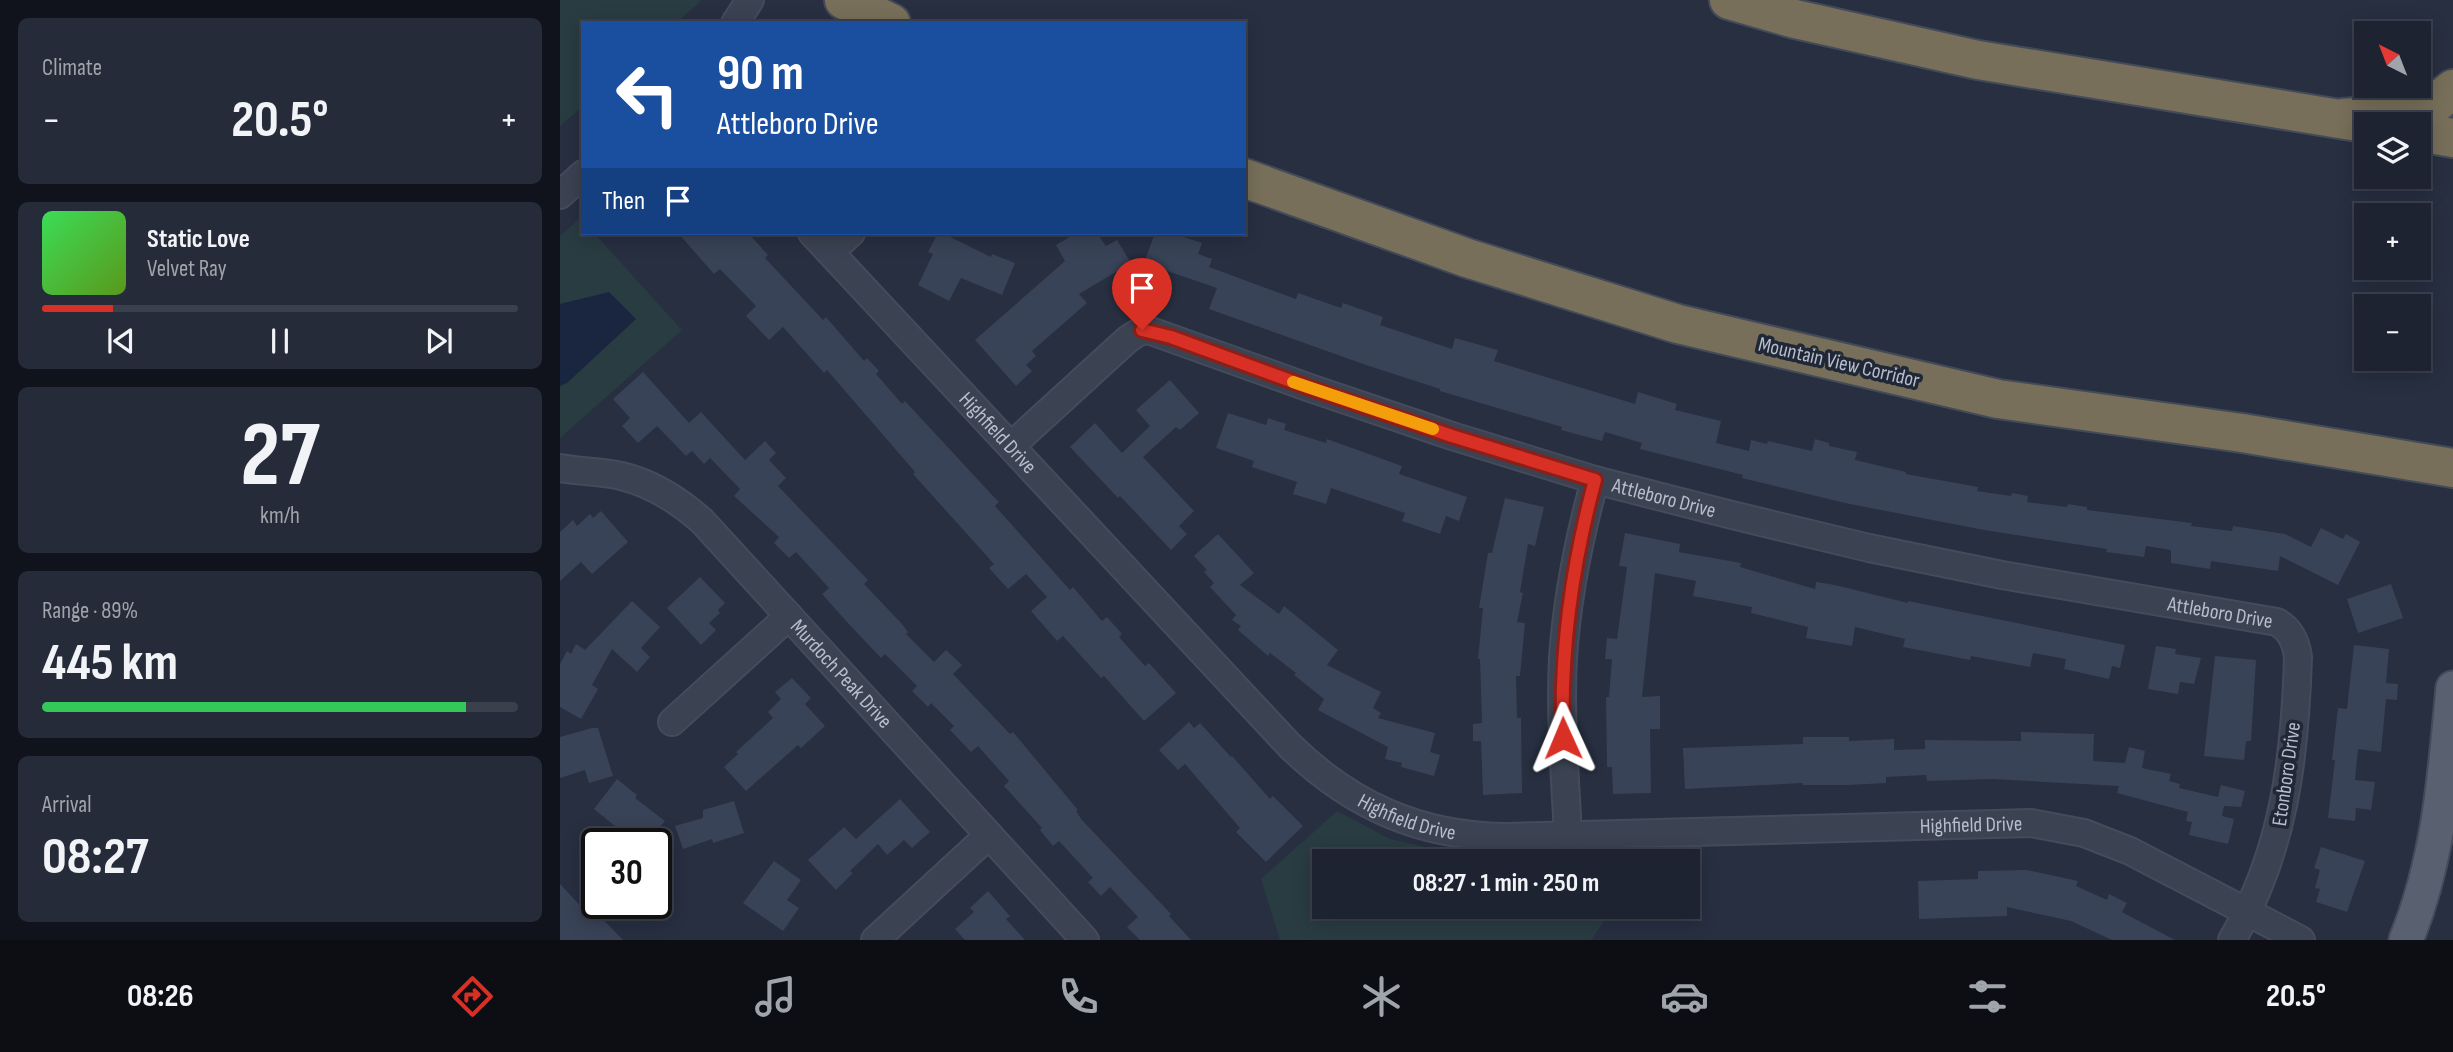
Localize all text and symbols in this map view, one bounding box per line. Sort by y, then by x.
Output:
north arrow [2354,21,2431,98]
map controls [2354,21,2431,371]
text: 90 m [717,45,804,104]
icon: left [602,49,693,140]
text: Climate [42,54,102,82]
text: 20.5° [231,89,329,152]
text: − [42,98,61,143]
text: + [499,98,518,143]
text: Attleboro Drive [717,105,879,144]
button: layers [2354,112,2431,189]
icon: arrive [659,182,697,220]
text: Then [602,186,645,217]
button: + [2354,203,2431,280]
text: Static Love [147,224,250,255]
text: Velvet Ray [147,255,227,283]
pin [1112,258,1172,330]
icon: arrive [1123,269,1161,307]
button: − [2354,294,2431,371]
icon: previous [102,322,140,360]
icon: pause [261,322,299,360]
icon: next [420,322,458,360]
street label: Mountain View Corridor [1756,332,1922,393]
street label: Highfield Drive [954,387,1042,479]
text: 27 [240,402,320,511]
street label: Attleboro Drive [1609,473,1718,523]
text: km/h [260,502,300,530]
street label: Attleboro Drive [2165,591,2274,634]
text: Range · 89% [42,597,138,625]
street label: Murdoch Peak Drive [785,614,897,734]
text: 445 km [42,632,178,695]
position arrow [1526,701,1600,775]
street label: Etonboro Drive [2267,721,2306,828]
street label: Highfield Drive [1353,789,1458,846]
text: Arrival [42,791,91,819]
street label: Highfield Drive [1920,811,2023,839]
text: 08:27 [42,826,148,889]
speed limit sign: 30 [581,828,672,919]
text: 08:27 · 1 min · 250 m [1413,868,1599,899]
icon: directions [448,972,497,1021]
icon: music [751,972,800,1021]
icon: phone [1054,972,1103,1021]
icon: climate [1357,972,1406,1021]
icon: car [1660,972,1709,1021]
icon: filters [1963,972,2012,1021]
text: 08:26 [127,977,194,1016]
text: 20.5° [2266,977,2326,1016]

